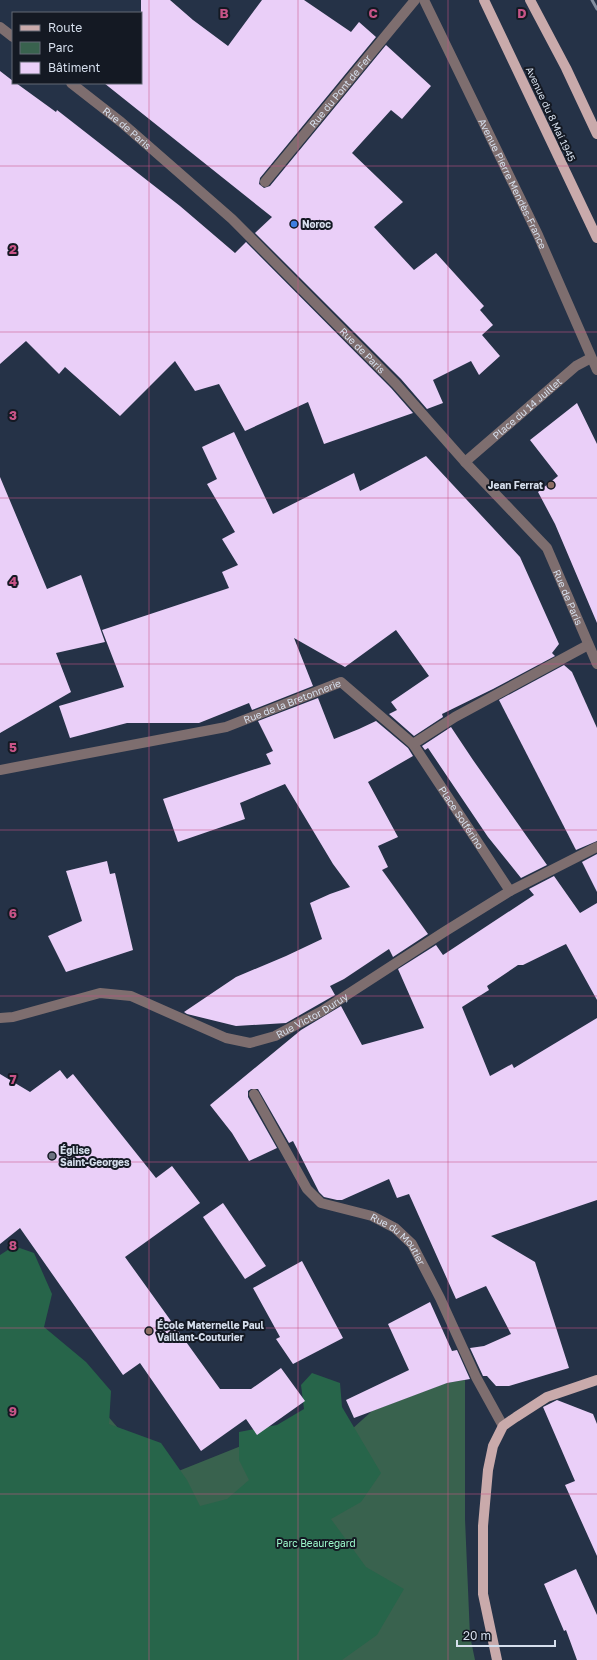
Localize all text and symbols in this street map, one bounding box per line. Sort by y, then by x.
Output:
text: B [219,5,229,21]
text: C [368,5,378,21]
text: D [517,5,527,21]
legend [12,12,142,84]
text: Route [48,20,82,35]
text: Parc [48,40,74,55]
street label: Rue du Pont de Fer [307,52,374,130]
text: Bâtiment [48,60,101,75]
street label: Avenue du 8 Mai 1945 [524,65,578,164]
street label: Rue de Paris [101,104,154,152]
street label: Avenue Pierre Mendès-France [476,116,549,251]
place label: Noroc [302,218,331,230]
marker: Noroc [289,219,299,229]
text: 2 [9,241,17,257]
street label: Rue de Paris [337,325,388,376]
street label: Place du 14 Juillet [490,375,564,442]
text: 3 [9,407,17,423]
place label: Jean Ferrat [488,479,543,491]
marker: Jean Ferrat [546,480,556,490]
street label: Rue de Paris [551,568,585,627]
text: 4 [9,573,17,589]
street label: Rue de la Bretonnerie [242,677,343,726]
text: 5 [9,739,17,755]
street label: Place Solférino [436,784,487,851]
text: 6 [9,905,17,921]
street label: Rue Victor Duruy [274,990,350,1040]
text: 7 [9,1071,17,1087]
place label: Église Saint-Georges [60,1144,130,1168]
marker: Église Saint-Georges [47,1151,57,1161]
street label: Rue du Moutier [369,1210,428,1267]
text: 8 [9,1237,17,1253]
place label: École Maternelle Paul Vaillant-Couturier [157,1319,264,1343]
marker: École Maternelle Paul Vaillant-Couturier [144,1326,154,1336]
text: 9 [9,1403,17,1419]
park label: Parc Beauregard [276,1537,356,1549]
scale bar [457,1622,555,1648]
text: 20 m [463,1628,491,1643]

